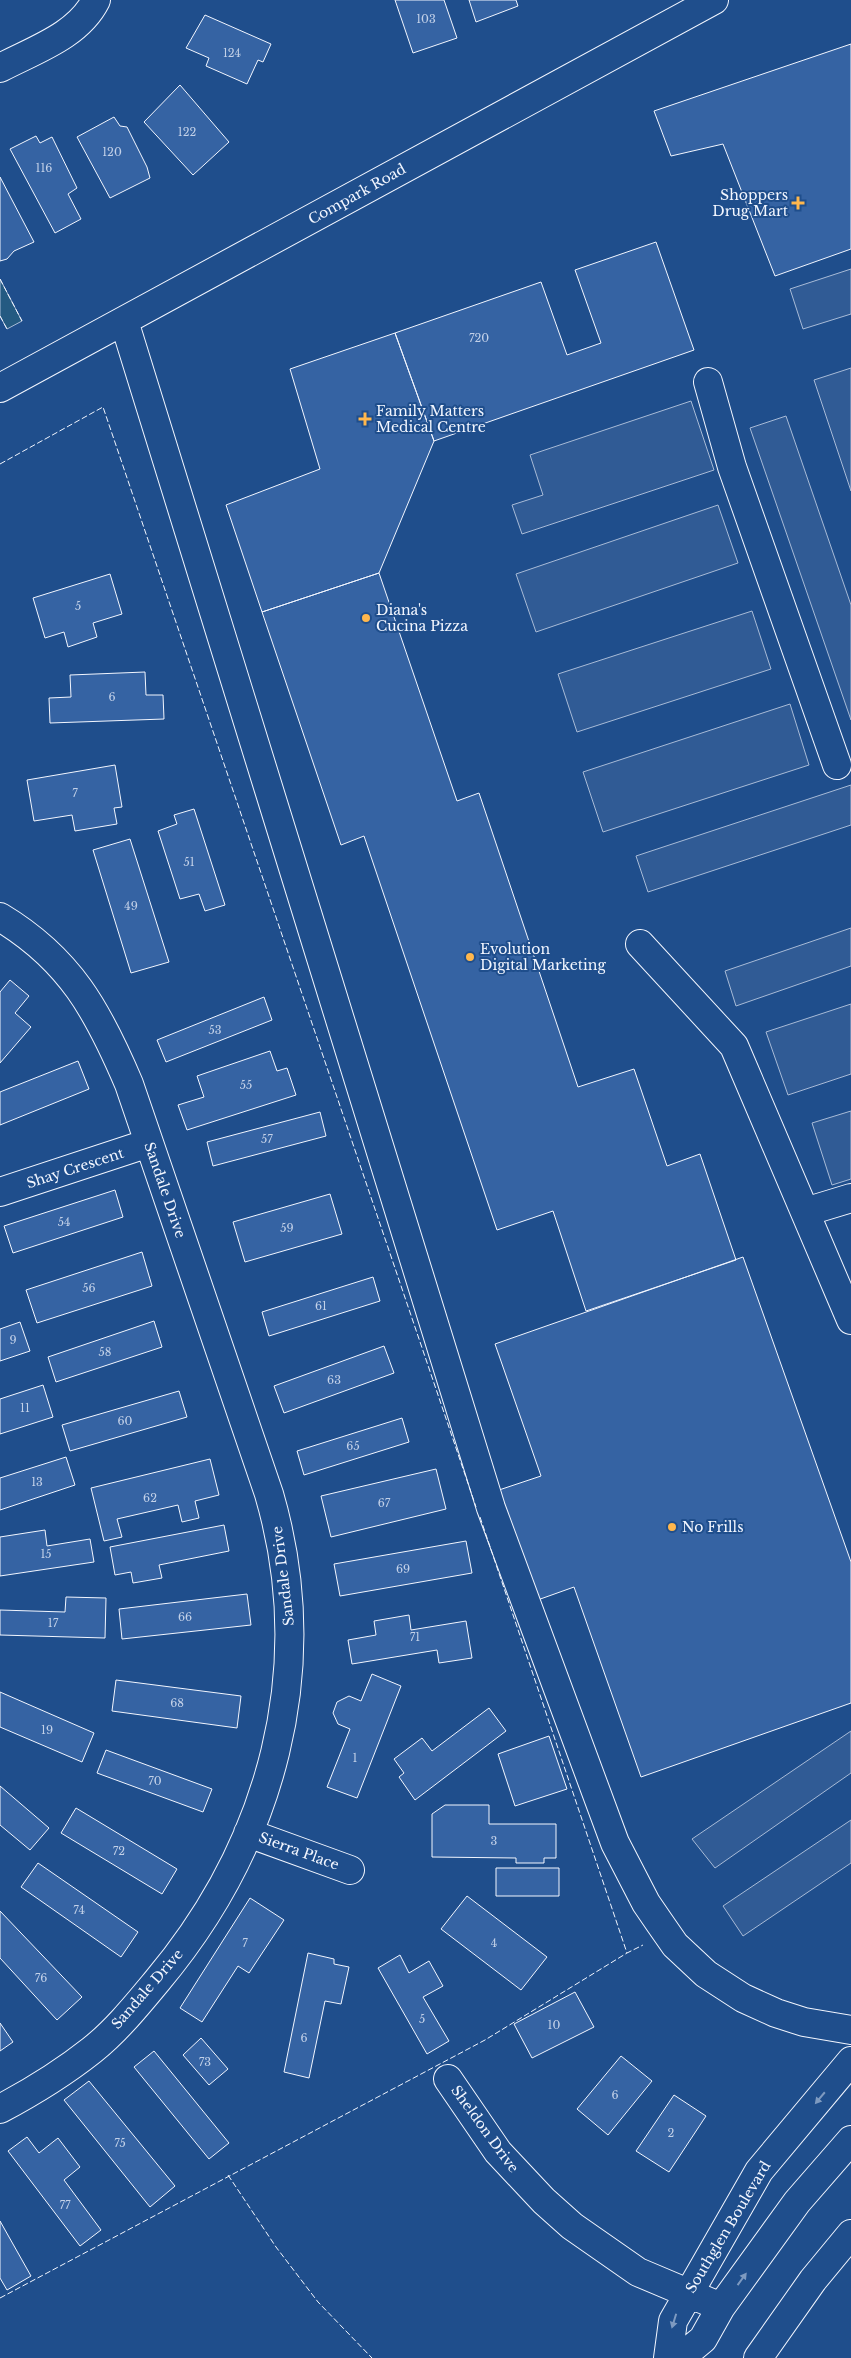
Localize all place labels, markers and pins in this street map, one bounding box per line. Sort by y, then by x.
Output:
place label: Shoppers Drug Mart [712,186,789,220]
marker: Shoppers Drug Mart [792,197,804,209]
place label: Family Matters Medical Centre [376,402,486,436]
marker: Family Matters Medical Centre [358,412,372,426]
place label: Diana's Cucina Pizza [376,601,468,635]
marker: Diana's Cucina Pizza [360,612,372,624]
place label: Evolution Digital Marketing [480,940,606,974]
marker: Evolution Digital Marketing [464,951,476,963]
place label: No Frills [682,1518,744,1536]
marker: No Frills [666,1521,678,1533]

